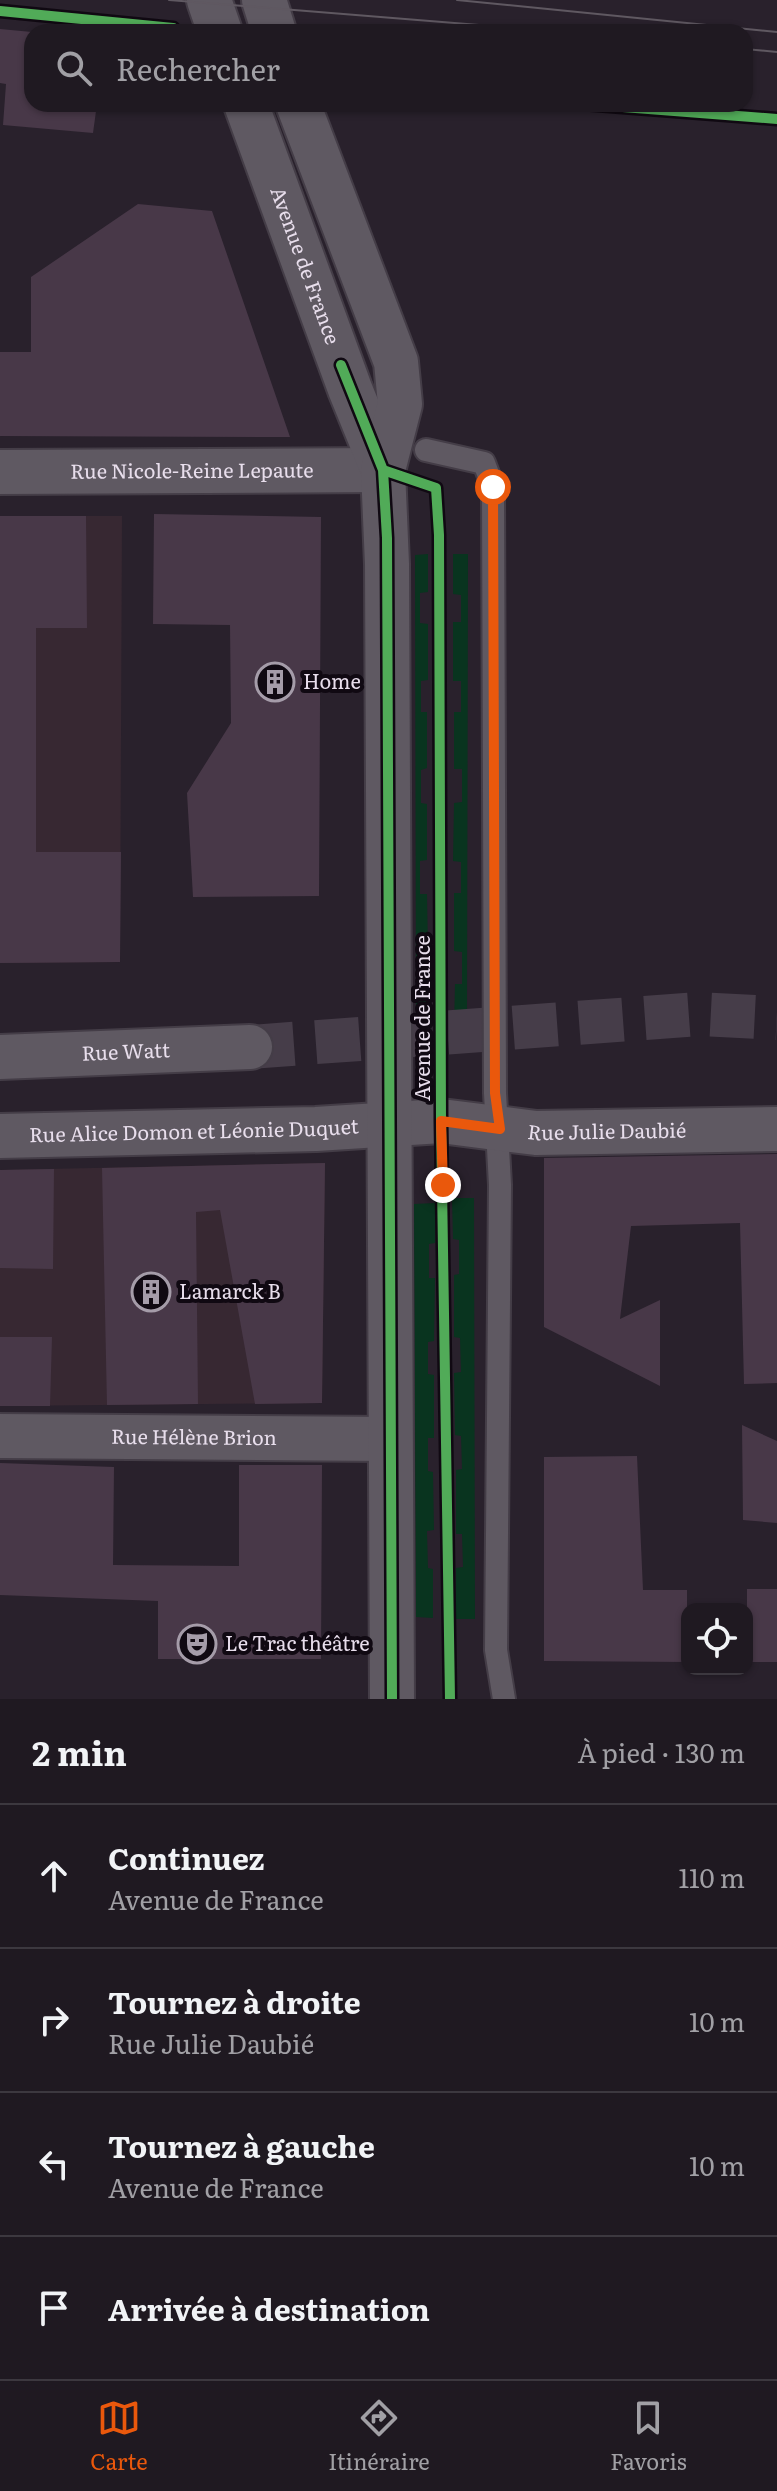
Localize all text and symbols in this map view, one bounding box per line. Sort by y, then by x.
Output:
search box [24,24,753,112]
icon: search [52,46,96,90]
text: Rechercher [116,46,280,90]
street label: Avenue de France [264,182,349,348]
street label: Rue Nicole-Reine Lepaute [70,453,314,485]
route start [475,469,511,505]
building icon: Home [254,661,296,703]
place label: Home [303,665,361,695]
street label: Avenue de France [406,935,436,1101]
street label: Rue Watt [81,1033,171,1067]
street label: Rue Alice Domon et Léonie Duquet [29,1109,360,1148]
street label: Rue Julie Daubié [526,1114,686,1147]
route end [425,1167,461,1203]
building icon: Lamarck B [130,1271,172,1313]
place label: Lamarck B [179,1275,281,1305]
street label: Rue Hélène Brion [111,1420,277,1451]
map controls [681,1603,753,1675]
button: locate [681,1603,753,1675]
theatre icon: Le Trac théâtre [176,1623,218,1665]
place label: Le Trac théâtre [225,1627,370,1657]
text: 2 min [32,1726,127,1776]
text: À pied · 130 m [577,1732,745,1771]
text: Continuez [108,1835,265,1879]
icon: ahead [32,1854,76,1898]
text: 110 m [678,1857,745,1896]
text: Avenue de France [108,1879,324,1918]
text: Tournez à droite [108,1979,361,2023]
icon: right [32,1998,76,2042]
text: 10 m [689,2001,745,2040]
text: Rue Julie Daubié [108,2023,314,2062]
text: Tournez à gauche [108,2123,375,2167]
icon: left [32,2142,76,2186]
text: 10 m [689,2145,745,2184]
text: Avenue de France [108,2167,324,2206]
icon: arrive [32,2286,76,2330]
text: Arrivée à destination [108,2286,430,2330]
tab: Carte [90,2396,148,2477]
tab: Itinéraire [328,2396,430,2477]
tab: Favoris [610,2396,687,2477]

